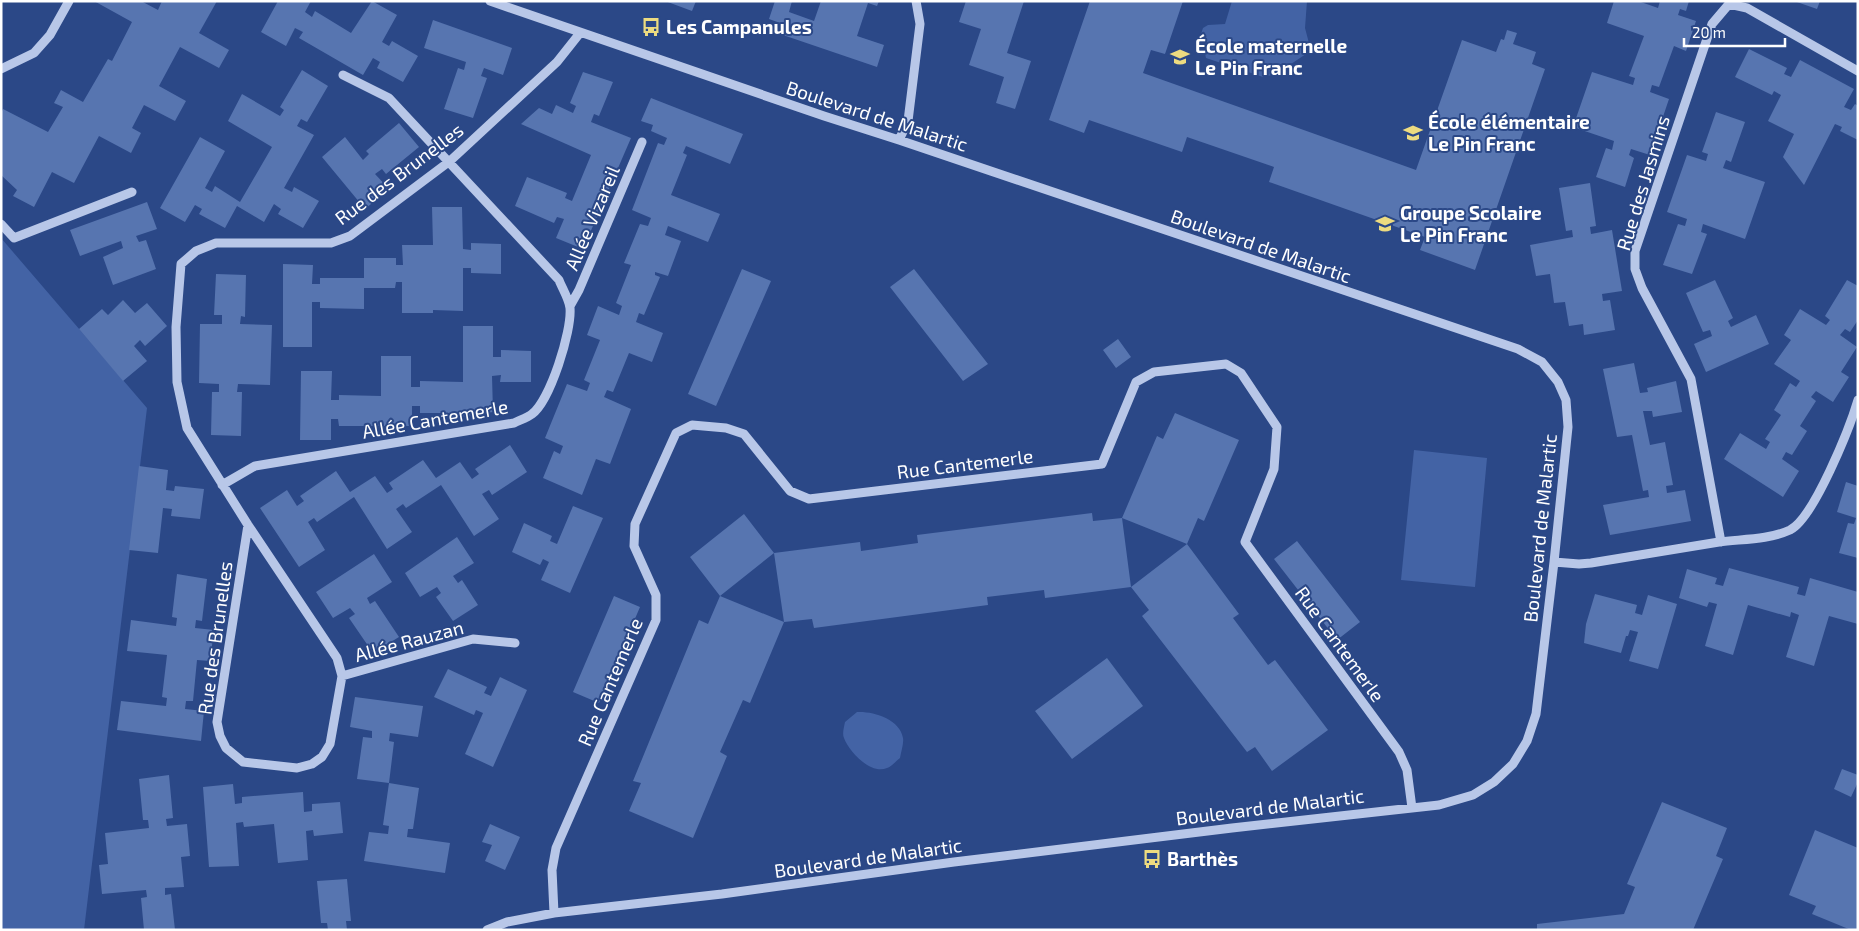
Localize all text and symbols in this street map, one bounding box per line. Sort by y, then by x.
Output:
place label: Les Campanules [666,15,812,38]
scale bar [1684,15,1785,47]
bus stop icon: Les Campanules [640,16,662,38]
text: 20 m [1692,23,1726,41]
place label: École maternelle Le Pin Franc [1195,33,1348,79]
school or university icon: École maternelle Le Pin Franc [1169,46,1191,68]
street label: Boulevard de Malartic [783,75,971,156]
place label: École élémentaire Le Pin Franc [1428,109,1590,155]
street label: Rue des Jasmins [1611,112,1674,253]
street label: Rue des Brunelles [330,118,467,229]
school or university icon: École élémentaire Le Pin Franc [1402,122,1424,144]
street label: Allée Vizareil [559,162,624,274]
place label: Groupe Scolaire Le Pin Franc [1400,201,1542,246]
street label: Boulevard de Malartic [1168,204,1355,287]
school or university icon: Groupe Scolaire Le Pin Franc [1374,213,1396,235]
street label: Allée Cantemerle [360,394,510,443]
street label: Boulevard de Malartic [1518,433,1561,623]
street label: Rue Cantemerle [896,444,1034,483]
street label: Rue des Brunelles [192,560,237,716]
street label: Rue Cantemerle [1291,581,1390,706]
street label: Rue Cantemerle [572,614,647,749]
street label: Allée Rauzan [352,615,466,666]
street label: Boulevard de Malartic [1174,784,1365,829]
street label: Boulevard de Malartic [772,833,963,882]
place label: Barthès [1167,847,1238,870]
bus stop icon: Barthès [1141,848,1163,870]

